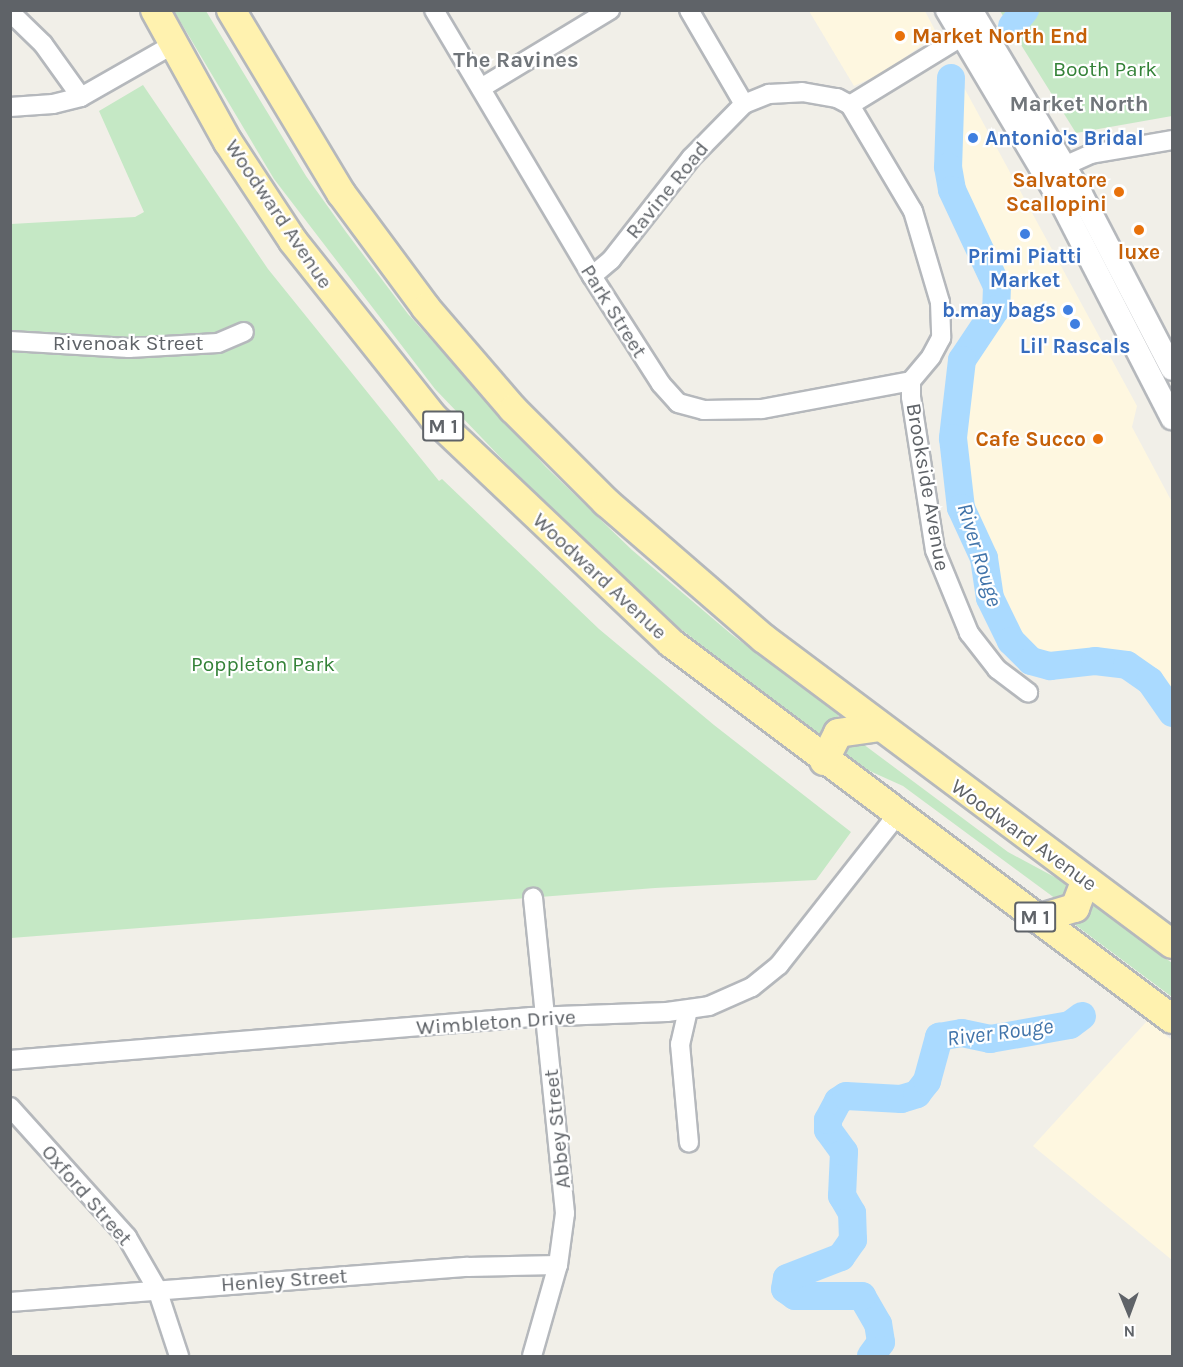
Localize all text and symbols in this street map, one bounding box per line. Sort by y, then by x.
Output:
place label: Market North End [912,23,1088,49]
marker: Market North End [893,29,907,43]
district label: The Ravines [453,48,579,74]
park label: Booth Park [1053,56,1157,82]
district label: Market North [1010,92,1148,118]
place label: Antonio's Bridal [985,125,1144,151]
marker: Antonio's Bridal [966,131,980,145]
street label: Woodward Avenue [220,135,338,293]
street label: Ravine Road [620,136,714,244]
place label: Salvatore Scallopini [1006,167,1107,217]
marker: Salvatore Scallopini [1112,185,1126,199]
marker: luxe [1132,223,1146,237]
marker: Primi Piatti Market [1018,227,1032,241]
place label: luxe [1118,239,1160,265]
place label: Primi Piatti Market [968,243,1082,293]
street label: Park Street [575,260,653,362]
place label: b.may bags [942,297,1056,323]
marker: b.may bags [1061,303,1075,317]
marker: Lil' Rascals [1068,317,1082,331]
street label: Rivenoak Street [53,330,203,356]
place label: Lil' Rascals [1020,333,1130,359]
street label: Brookside Avenue [901,401,955,573]
road number: M 1 [422,409,464,443]
place label: Cafe Succo [976,426,1086,452]
marker: Cafe Succo [1091,432,1105,446]
water label: River Rouge [951,500,1007,610]
street label: Woodward Avenue [528,507,672,645]
park label: Poppleton Park [191,651,335,677]
street label: Woodward Avenue [946,774,1102,896]
road number: M 1 [1014,900,1056,934]
street label: Wimbleton Drive [415,1004,577,1040]
water label: River Rouge [945,1013,1055,1053]
street label: Abbey Street [538,1068,576,1190]
street label: Oxford Street [36,1139,138,1251]
street label: Henley Street [220,1263,348,1297]
north arrow [1099,1283,1159,1343]
text: N [1123,1322,1135,1341]

